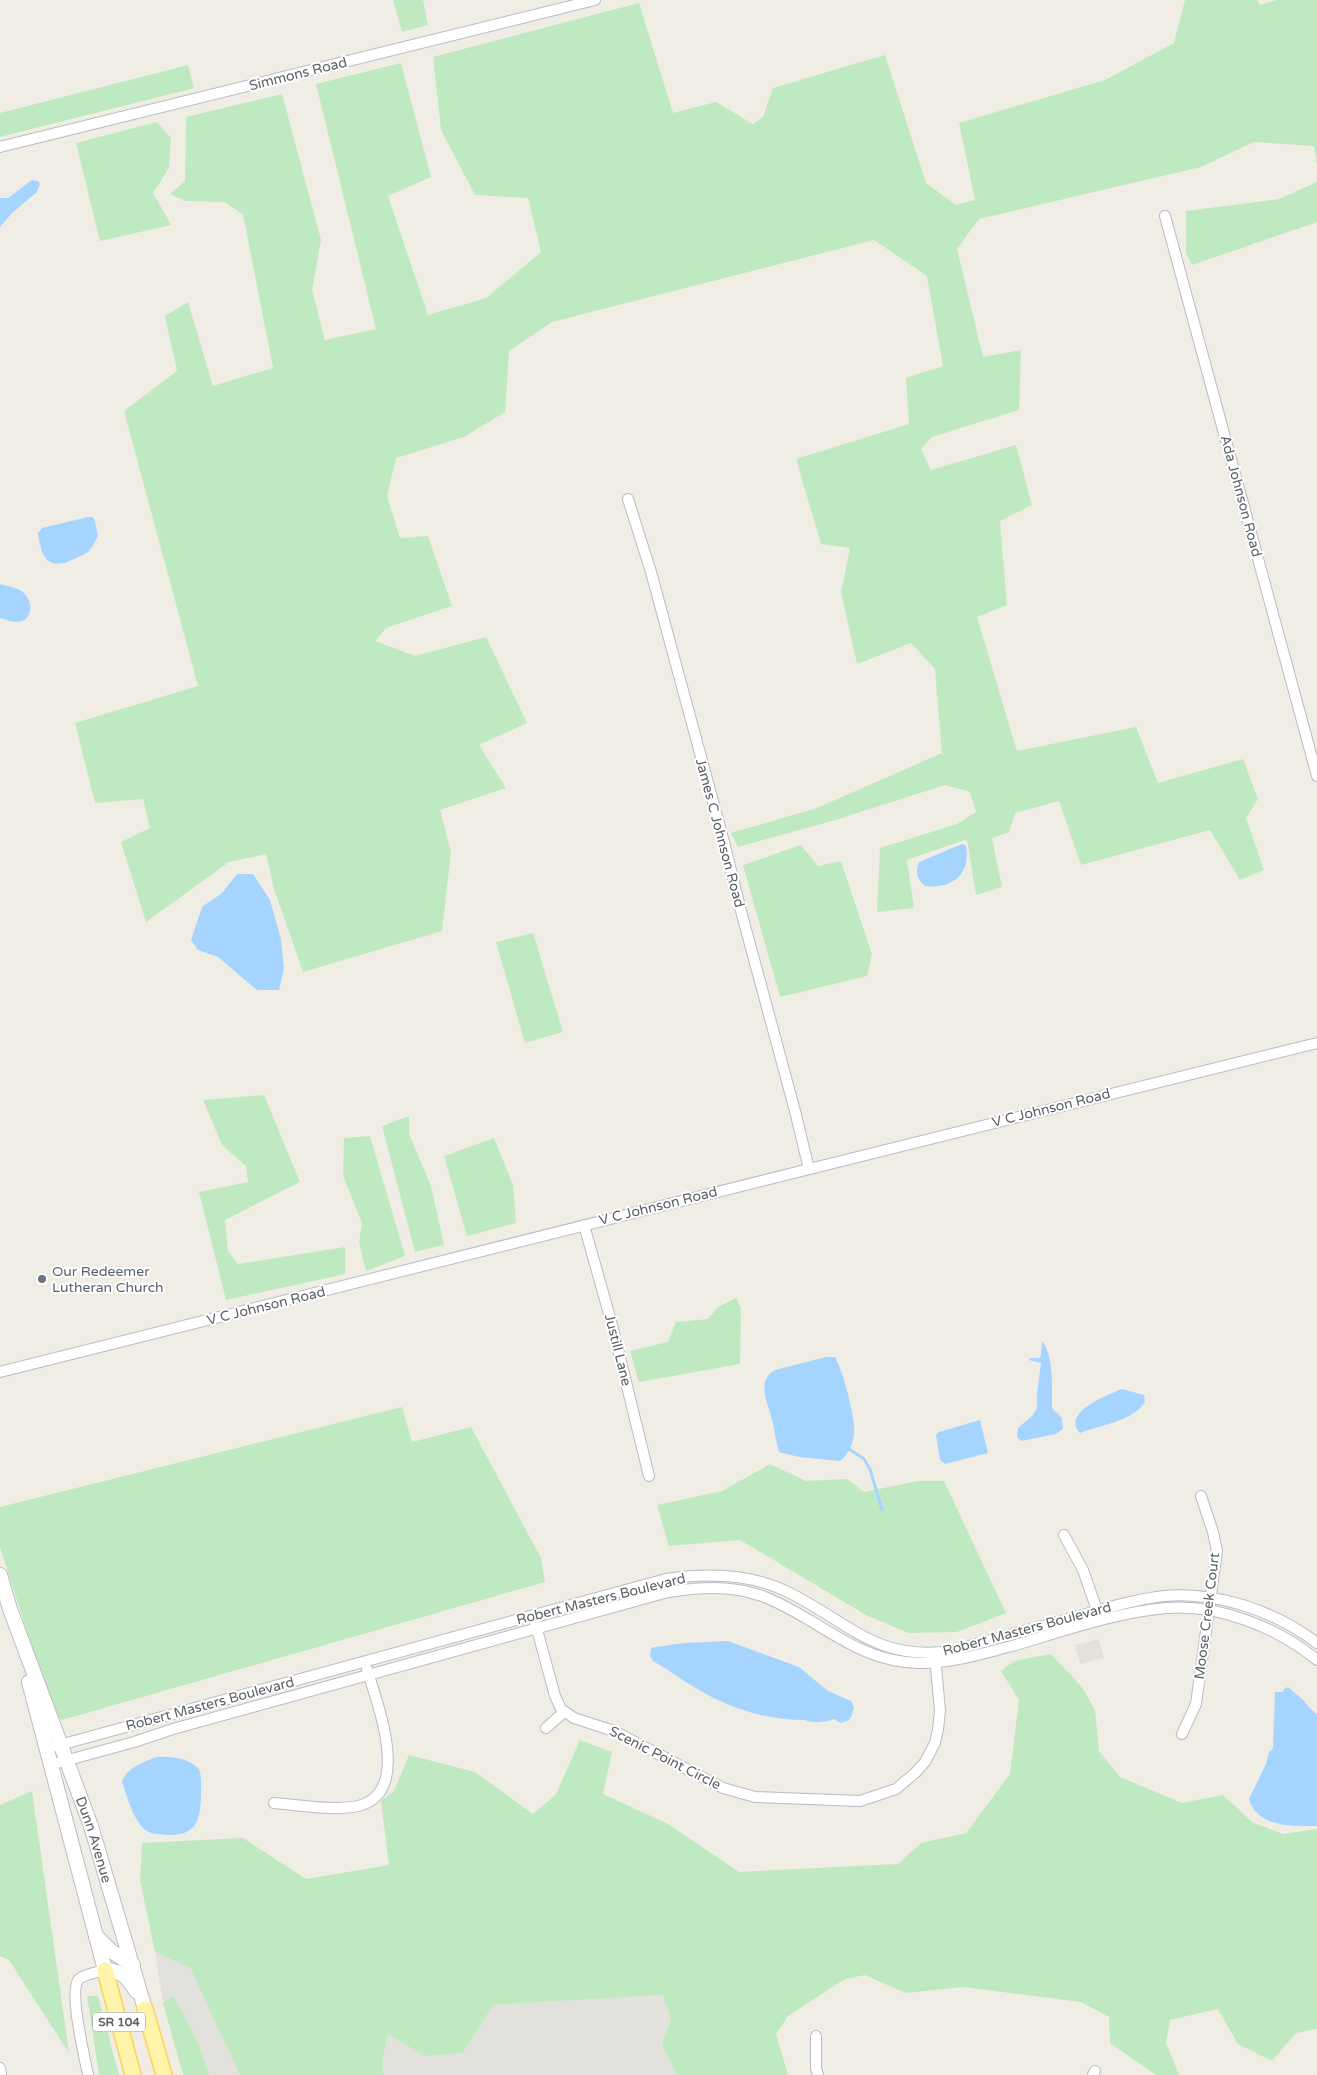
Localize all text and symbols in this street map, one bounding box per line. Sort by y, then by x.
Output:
street label: Simmons Road [247,54,349,94]
street label: Ada Johnson Road [1217,433,1265,559]
street label: James C Johnson Road [692,757,748,909]
street label: V C Johnson Road [990,1085,1112,1131]
street label: V C Johnson Road [597,1183,719,1229]
place label: Our Redeemer Lutheran Church [52,1263,164,1296]
marker: Our Redeemer Lutheran Church [36,1273,48,1285]
street label: V C Johnson Road [205,1283,327,1329]
street label: Justill Lane [601,1312,635,1388]
street label: Moose Creek Court [1191,1551,1223,1680]
street label: Robert Masters Boulevard [515,1570,687,1628]
street label: Robert Masters Boulevard [941,1598,1113,1660]
street label: Robert Masters Boulevard [124,1673,296,1735]
street label: Scenic Point Circle [606,1723,724,1793]
street label: Dunn Avenue [72,1794,116,1885]
road number: SR 104 [93,2012,145,2031]

